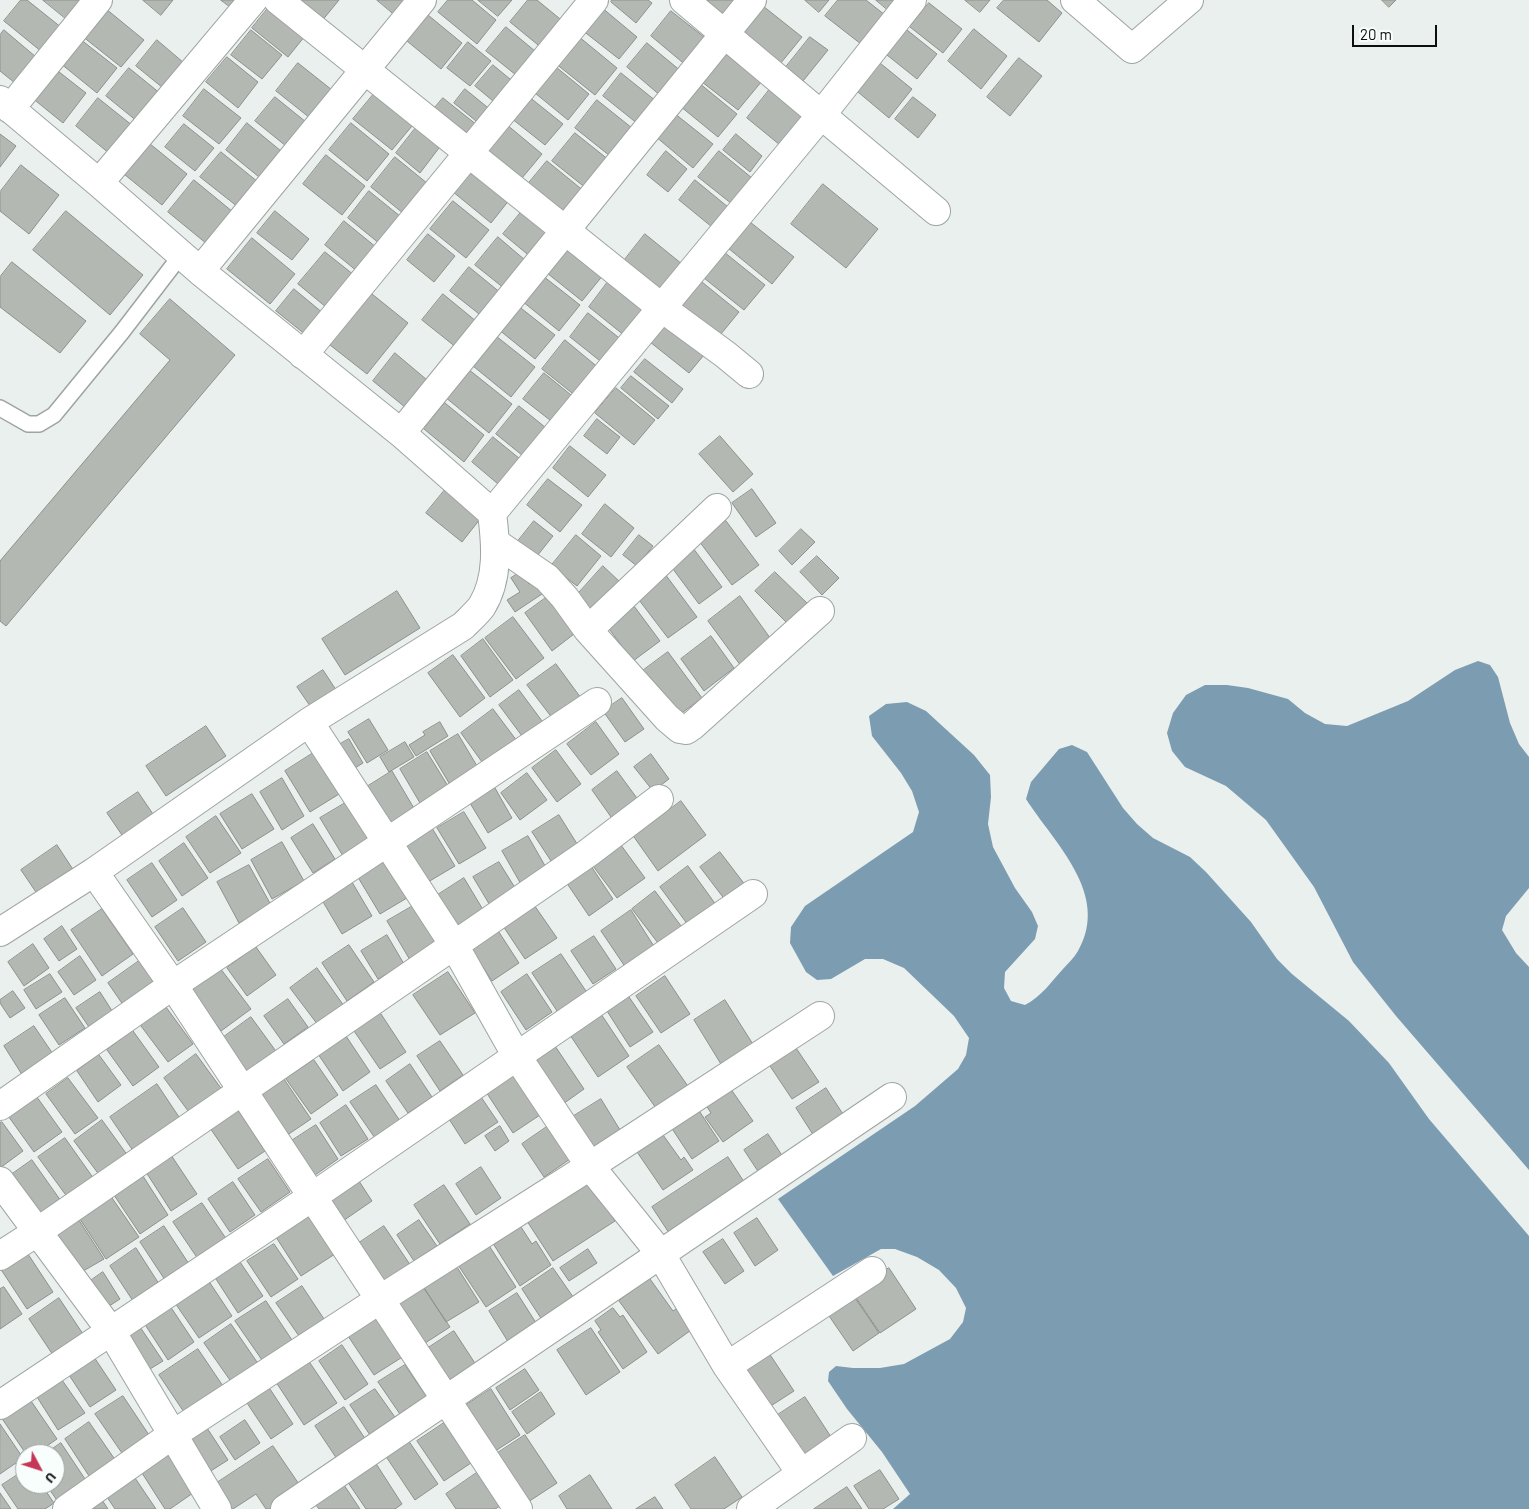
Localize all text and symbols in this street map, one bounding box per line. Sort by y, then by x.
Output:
scale bar [1354,15,1439,47]
text: 20 m [1360,25,1392,43]
north arrow [15,1444,65,1494]
text: U [42,1469,60,1487]

